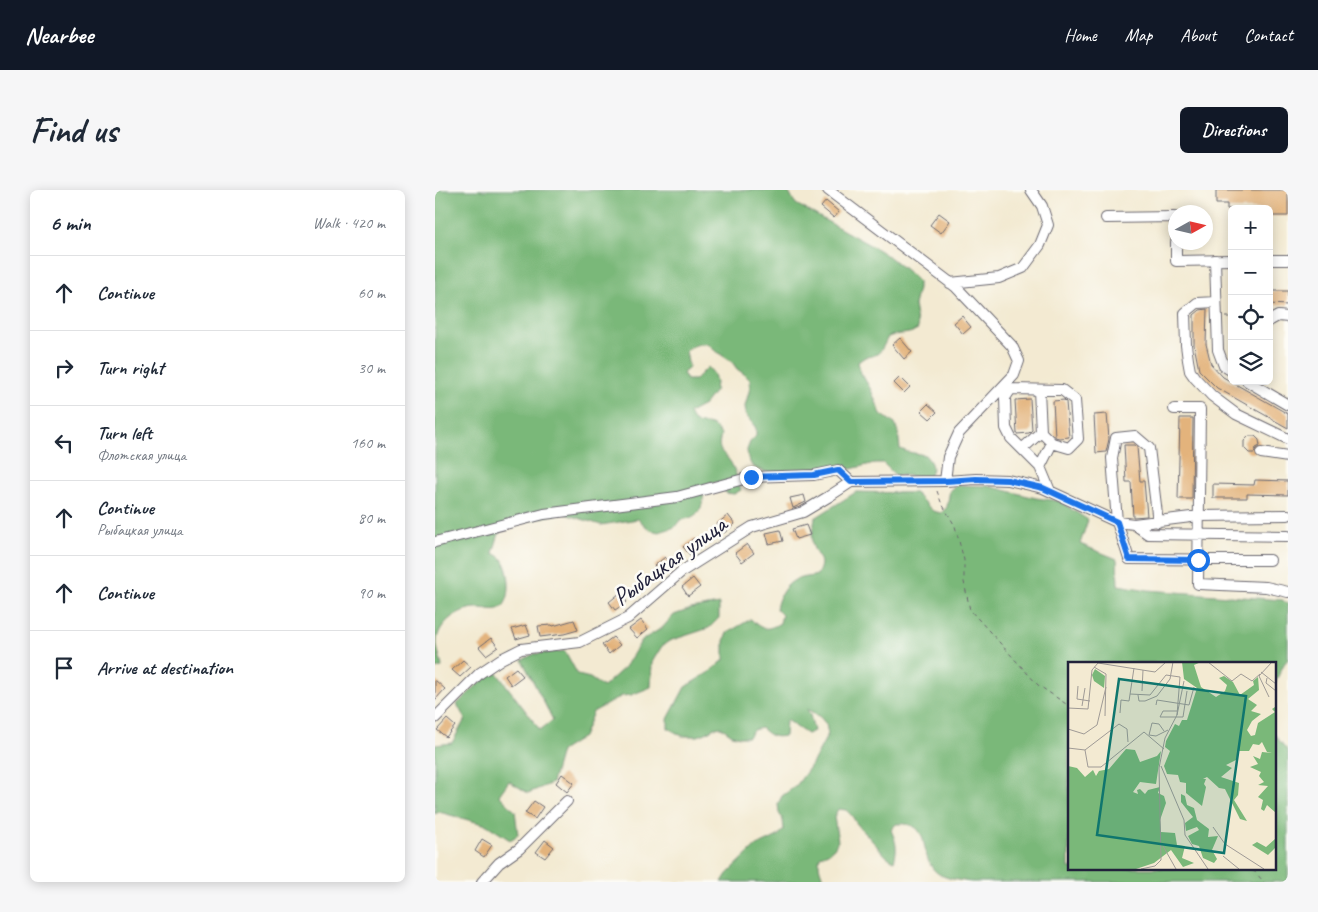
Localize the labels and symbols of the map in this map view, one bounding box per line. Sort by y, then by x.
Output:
north arrow [1168,205,1213,250]
route end [740,466,763,489]
street label: Рыбацкая улица [606,507,735,613]
route start [1187,549,1210,572]
inset map [1068,662,1276,870]

